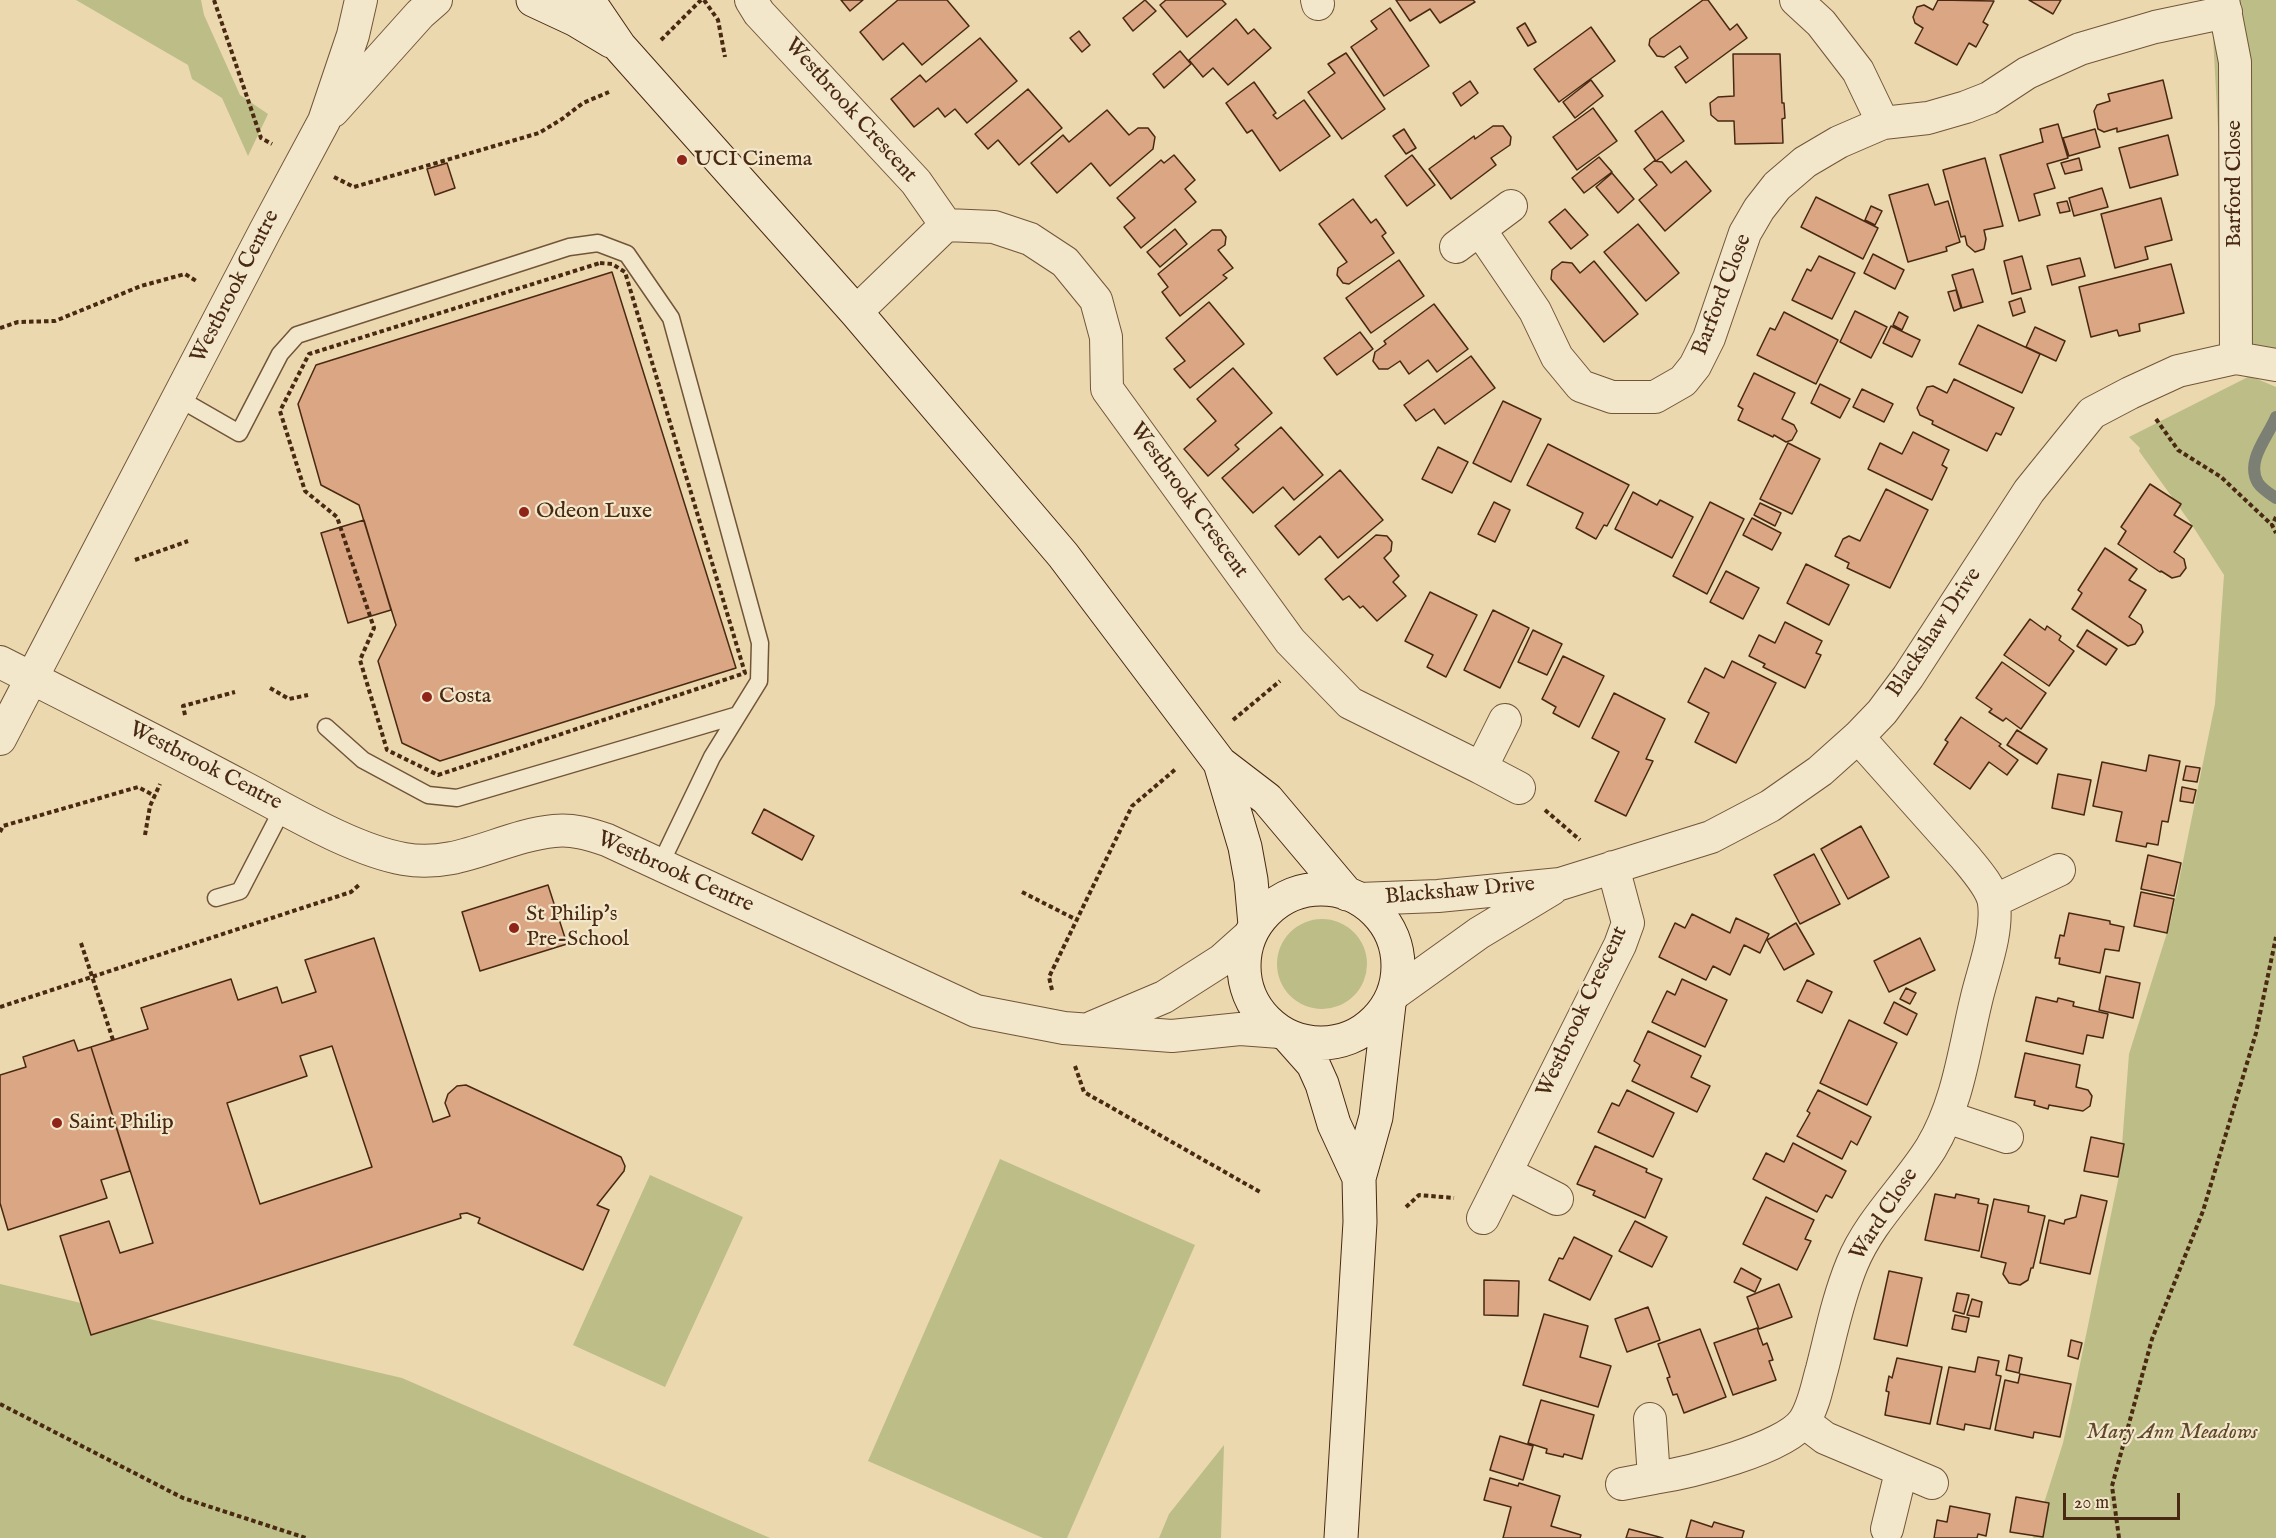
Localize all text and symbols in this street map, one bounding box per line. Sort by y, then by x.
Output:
street label: Westbrook Crescent [778,33,922,189]
street label: Barford Close [2222,120,2248,248]
place label: UCI Cinema [694,147,812,173]
marker: UCI Cinema [675,153,689,167]
street label: Westbrook Centre [186,206,286,368]
street label: Barford Close [1688,231,1758,359]
street label: Westbrook Crescent [1123,418,1253,584]
place label: Odeon Luxe [536,499,652,525]
marker: Odeon Luxe [517,505,531,519]
street label: Blackshaw Drive [1882,563,1988,703]
place label: Costa [439,684,491,710]
marker: Costa [420,690,434,704]
street label: Westbrook Centre [124,717,286,817]
street label: Westbrook Centre [593,827,757,919]
street label: Blackshaw Drive [1384,872,1536,912]
place label: St Philip's Pre-School [526,902,629,954]
marker: St Philip's Pre-School [507,921,521,935]
street label: Westbrook Crescent [1532,922,1634,1102]
place label: Saint Philip [69,1110,174,1136]
marker: Saint Philip [50,1116,64,1130]
street label: Ward Close [1845,1164,1925,1266]
park label: Mary Ann Meadows [2086,1420,2258,1446]
scale bar [2066,1481,2183,1519]
text: 20 m [2074,1492,2109,1515]

